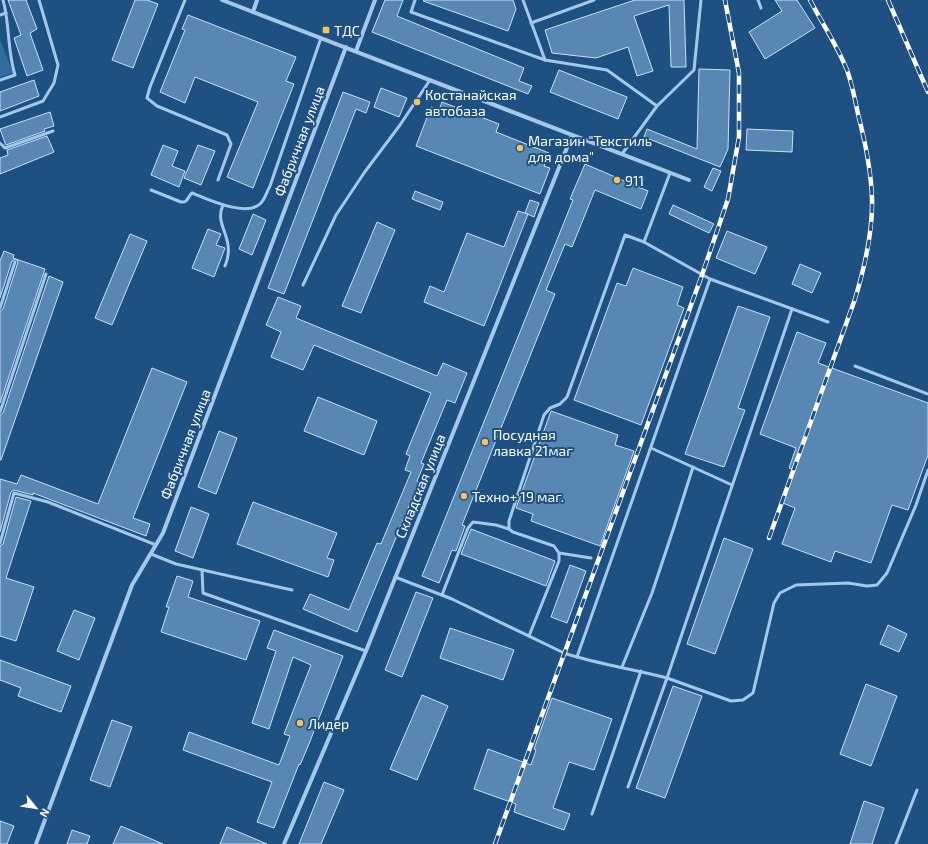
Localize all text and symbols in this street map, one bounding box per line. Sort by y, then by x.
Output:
place label: ТДС [334,22,360,39]
marker: ТДС [321,25,331,35]
street label: Фабричная улица [270,83,328,199]
place label: Костанайская автобаза [425,86,517,119]
marker: Костанайская автобаза [412,97,422,107]
place label: Магазин "Текстиль для дома" [528,132,652,165]
marker: Магазин "Текстиль для дома" [515,143,525,153]
place label: 911 [625,172,644,189]
marker: 911 [612,175,622,185]
street label: Фабричная улица [156,386,214,502]
place label: Посудная лавка 21маг [493,426,573,459]
street label: Складская улица [391,431,449,541]
marker: Посудная лавка 21маг [480,437,490,447]
place label: Техно+ 19 маг. [472,488,564,505]
marker: Техно+ 19 маг. [459,491,469,501]
place label: Лидер [308,715,349,732]
marker: Лидер [295,718,305,728]
north arrow [16,788,56,828]
text: N [37,807,53,820]

